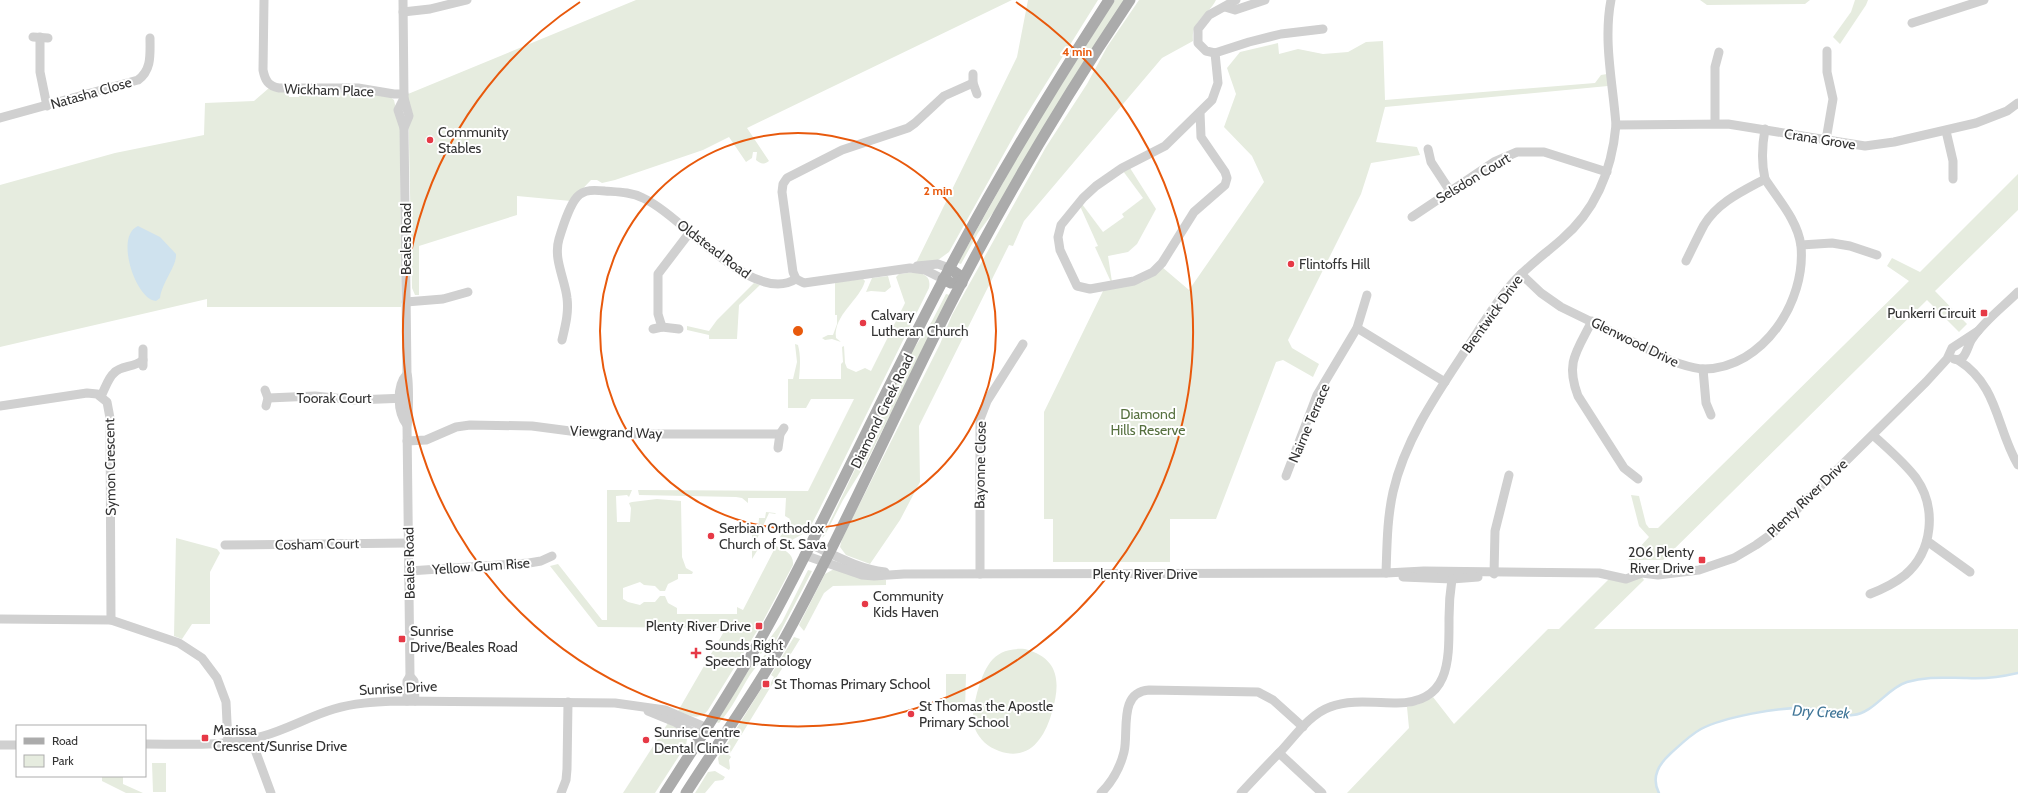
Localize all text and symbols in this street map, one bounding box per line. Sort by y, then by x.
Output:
text: 4 min [1062,44,1092,59]
street label: Natasha Close [48,73,134,113]
street label: Wickham Place [284,79,374,101]
place label: Community Stables [438,123,509,157]
street label: Crana Grove [1783,124,1857,154]
marker: Community Stables [425,135,435,145]
street label: Selsdon Court [1433,149,1514,207]
text: 2 min [924,183,952,198]
street label: Beales Road [397,203,415,275]
street label: Oldstead Road [674,216,754,282]
place label: Flintoffs Hill [1299,255,1371,273]
marker: Flintoffs Hill [1286,259,1296,269]
street label: Brentwick Drive [1458,271,1526,357]
place label: Punkerri Circuit [1887,304,1976,322]
place label: Calvary Lutheran Church [871,306,968,340]
marker: Punkerri Circuit [1979,308,1989,318]
street label: Glenwood Drive [1588,313,1682,371]
marker: Calvary Lutheran Church [858,318,868,328]
centre of rings [791,324,805,338]
street label: Diamond Creek Road [846,351,918,471]
street label: Nairne Terrace [1284,381,1334,465]
street label: Toorak Court [297,389,372,407]
park label: Diamond Hills Reserve [1111,405,1185,439]
street label: Symon Crescent [100,418,120,516]
street label: Viewgrand Way [570,421,662,443]
street label: Bayonne Close [970,421,990,509]
street label: Plenty River Drive [1763,455,1851,541]
place label: Serbian Orthodox Church of St. Sava [719,519,826,553]
street label: Beales Road [399,527,419,599]
marker: Serbian Orthodox Church of St. Sava [706,531,716,541]
street label: Cosham Court [275,534,360,554]
place label: 206 Plenty River Drive [1628,543,1694,577]
street label: Yellow Gum Rise [431,554,530,578]
marker: 206 Plenty River Drive [1697,555,1707,565]
street label: Plenty River Drive [1092,565,1198,583]
place label: Community Kids Haven [873,587,944,621]
marker: Community Kids Haven [860,599,870,609]
place label: Plenty River Drive [646,617,751,635]
marker: Plenty River Drive [754,621,764,631]
place label: Sunrise Drive/Beales Road [410,622,518,656]
marker: Sunrise Drive/Beales Road [397,634,407,644]
place label: Sounds Right Speech Pathology [705,636,812,670]
marker: Sounds Right Speech Pathology [690,647,702,659]
place label: St Thomas Primary School [774,675,931,693]
street label: Sunrise Drive [358,677,438,699]
marker: St Thomas Primary School [761,679,771,689]
place label: St Thomas the Apostle Primary School [919,697,1053,731]
water label: Dry Creek [1792,702,1851,723]
marker: St Thomas the Apostle Primary School [906,709,916,719]
place label: Marissa Crescent/Sunrise Drive [213,721,347,755]
place label: Sunrise Centre Dental Clinic [654,723,740,757]
legend [16,725,146,777]
text: Road [52,733,78,748]
marker: Marissa Crescent/Sunrise Drive [200,733,210,743]
marker: Sunrise Centre Dental Clinic [641,735,651,745]
text: Park [52,753,74,768]

